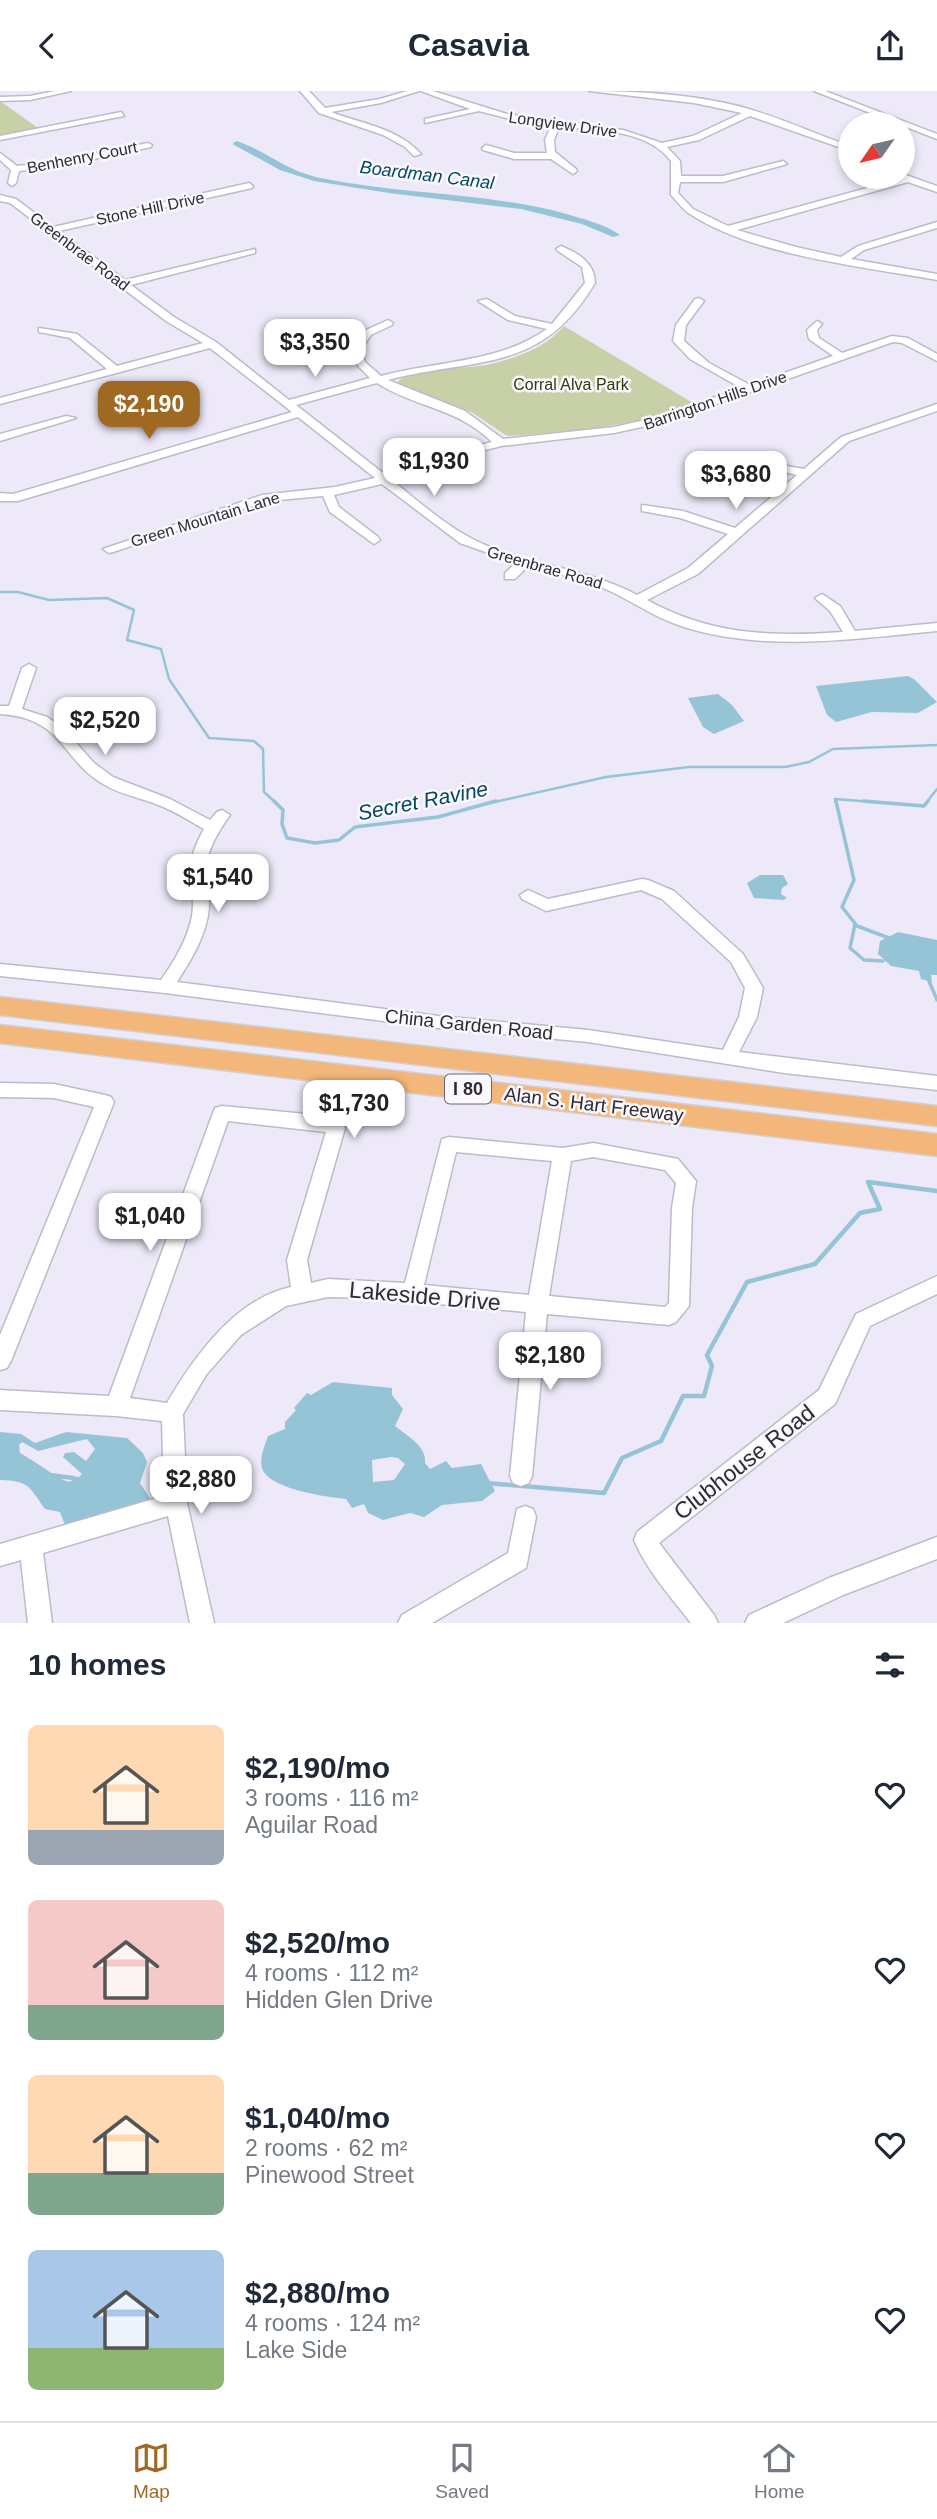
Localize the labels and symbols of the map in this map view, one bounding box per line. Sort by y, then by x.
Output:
street label: Longview Drive [508,108,618,141]
north arrow [838,112,915,189]
street label: Benhenry Court [25,138,139,177]
water label: Boardman Canal [359,157,496,193]
street label: Stone Hill Drive [94,189,206,228]
street label: Greenbrae Road [27,209,132,294]
pin: $3,350 [258,320,372,379]
street label: Barrington Hills Drive [641,368,789,433]
park label: Corral Alva Park [513,376,630,393]
pin: $2,190 [92,381,206,441]
pin: $1,930 [377,439,491,498]
pin: $3,680 [679,451,793,511]
street label: Green Mountain Lane [129,489,282,550]
street label: Greenbrae Road [485,543,604,592]
pin: $2,520 [48,697,162,757]
water label: Secret Ravine [356,777,490,824]
pin: $1,540 [161,855,275,914]
street label: China Garden Road [384,1005,554,1044]
road number: I 80 [445,1075,491,1104]
pin: $1,730 [297,1081,411,1140]
street label: Alan S. Hart Freeway [503,1083,685,1126]
pin: $1,040 [93,1193,207,1253]
street label: Lakeside Drive [348,1276,502,1316]
pin: $2,180 [493,1333,607,1392]
street label: Clubhouse Road [668,1399,820,1525]
pin: $2,880 [144,1457,258,1516]

